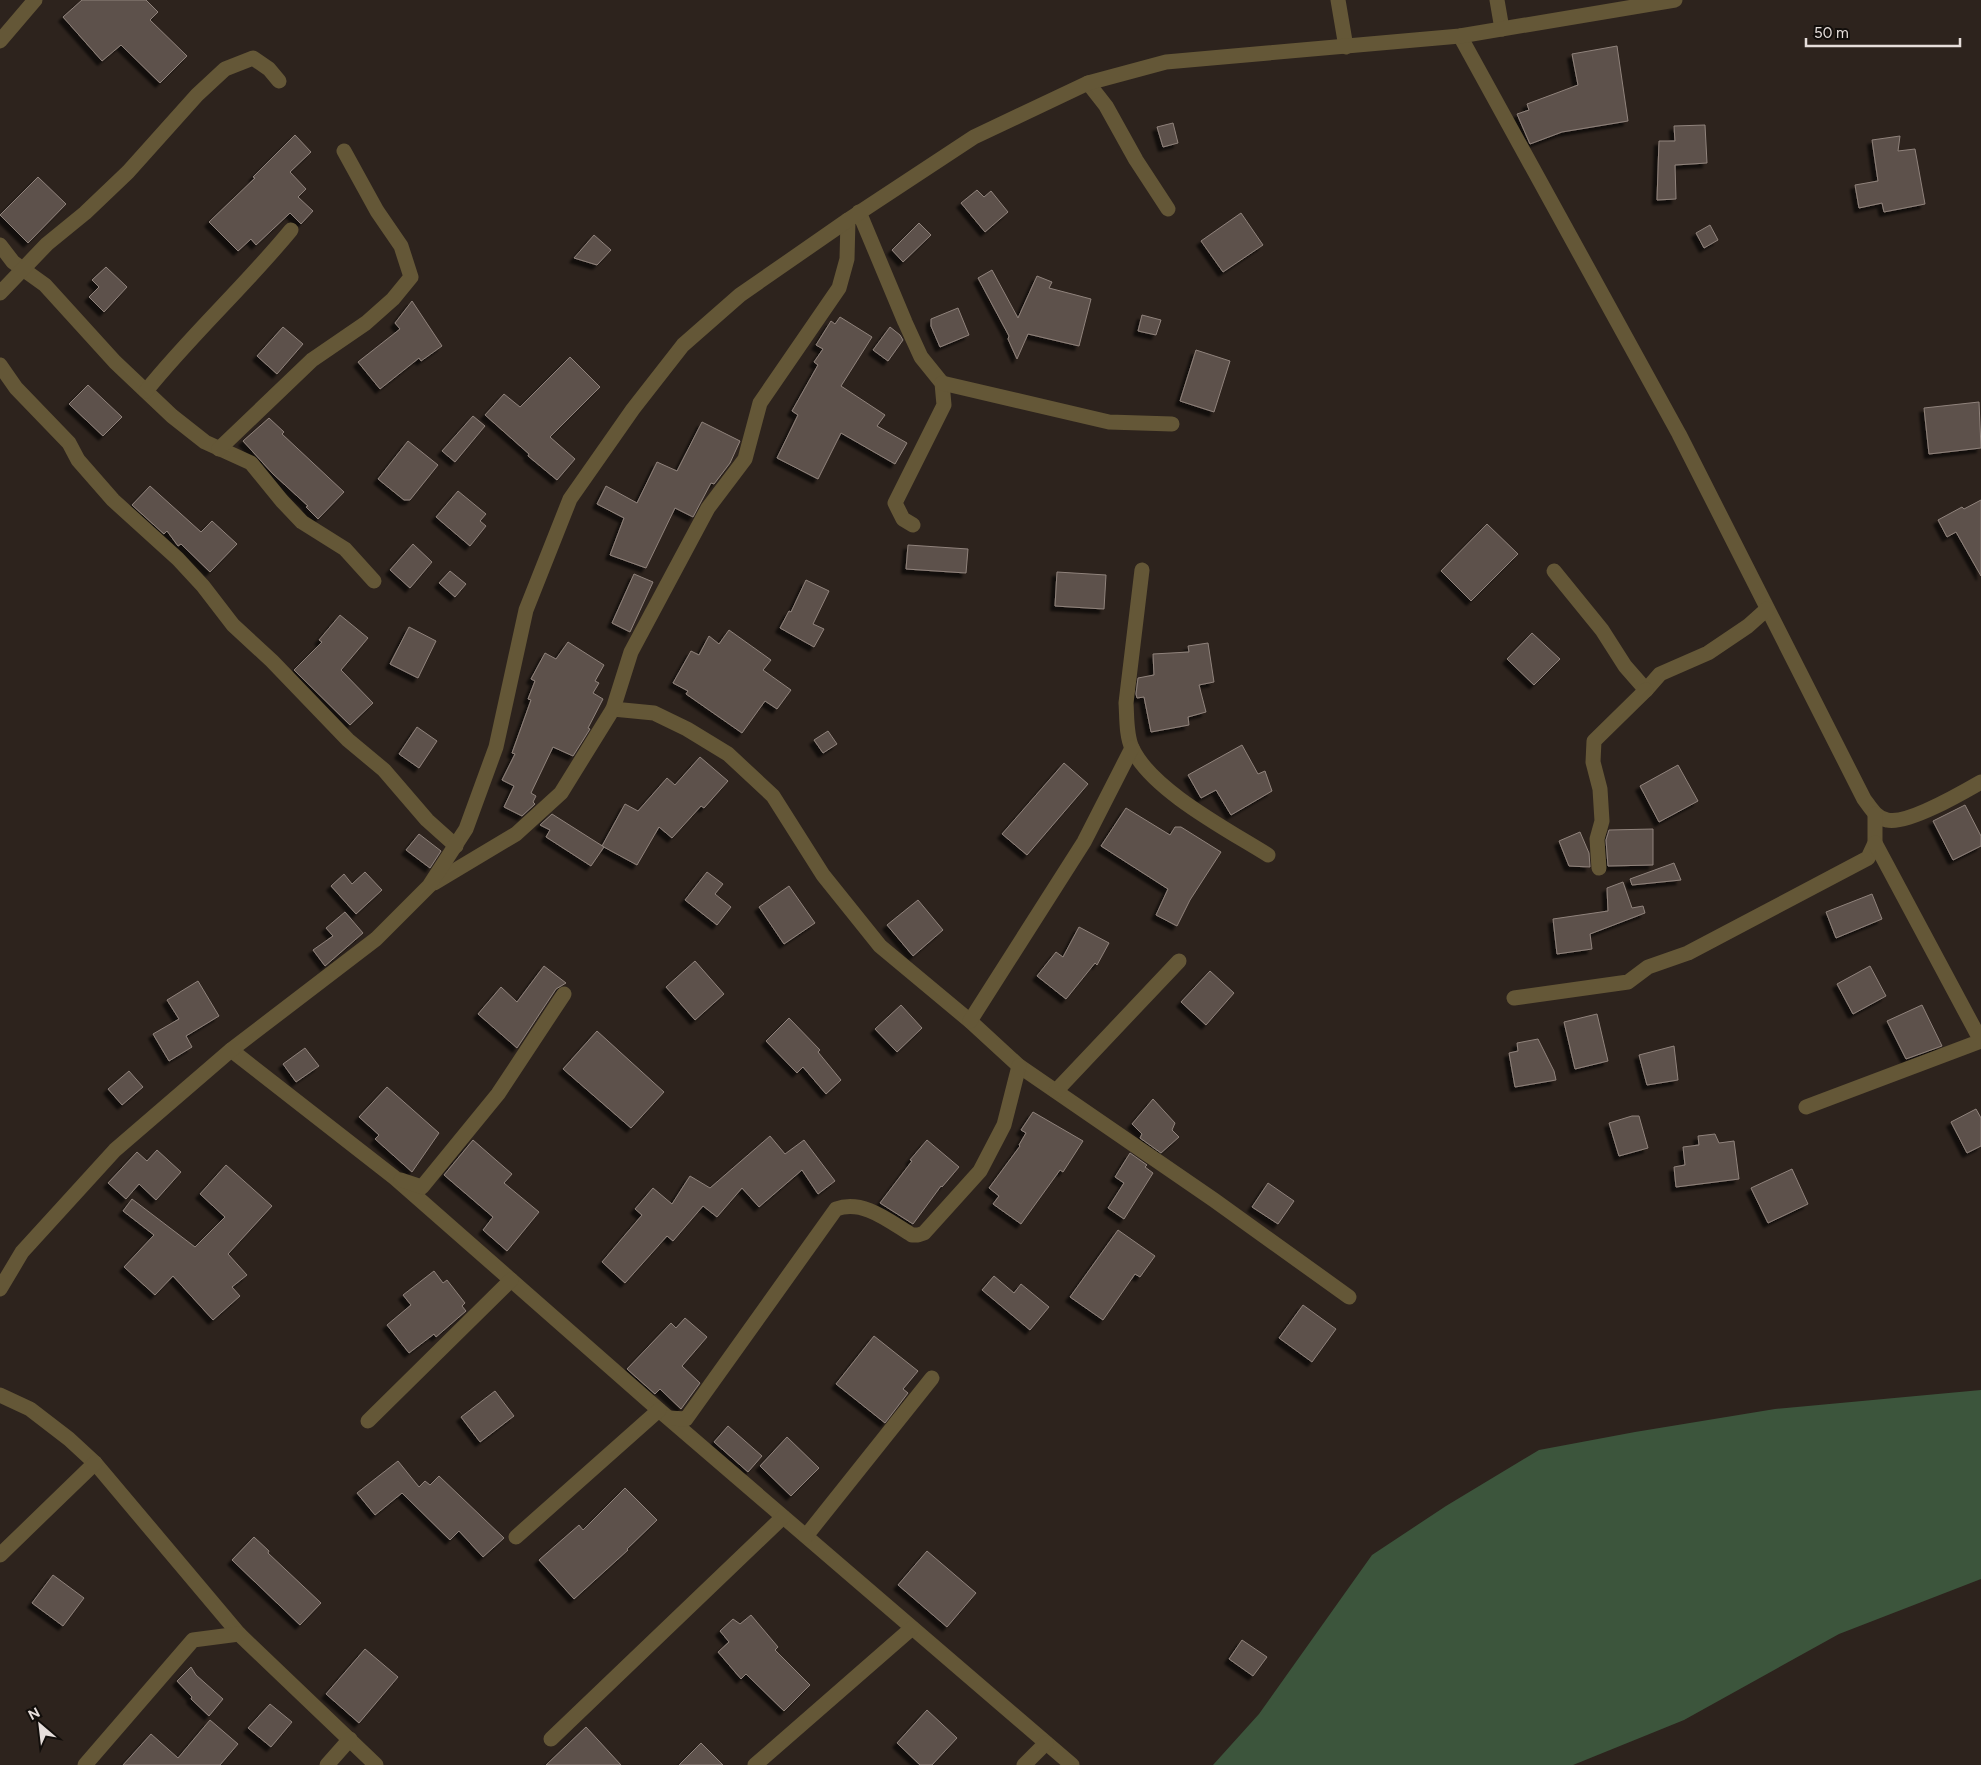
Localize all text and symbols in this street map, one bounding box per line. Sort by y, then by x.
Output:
scale bar [1806,15,1960,47]
text: 50 m [1814,24,1849,42]
north arrow [15,1700,65,1750]
text: N [25,1704,43,1724]

